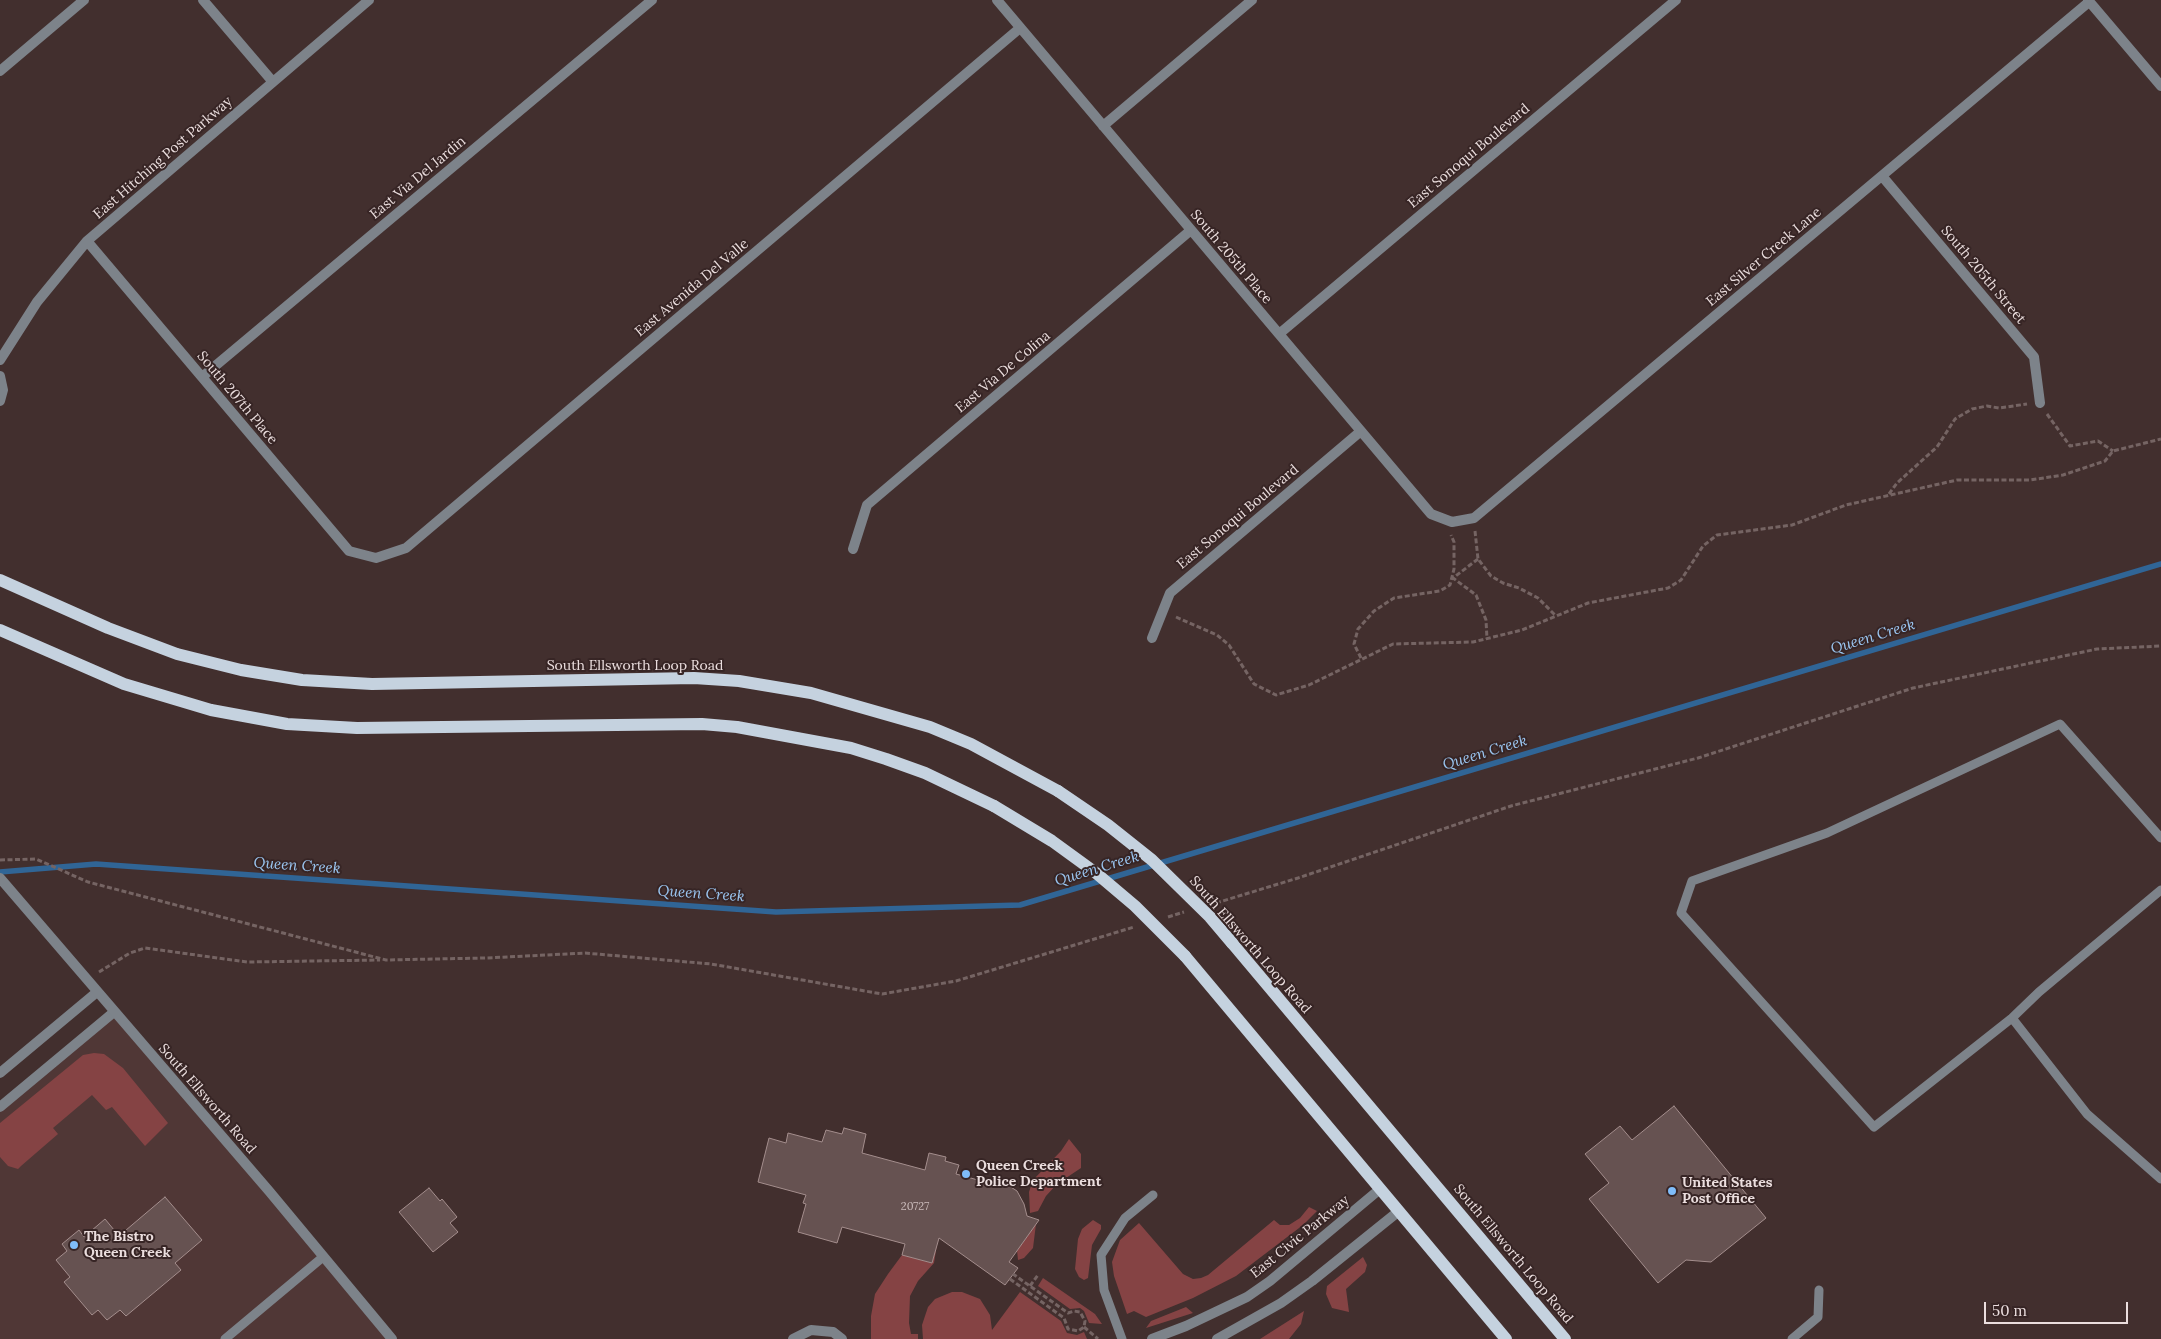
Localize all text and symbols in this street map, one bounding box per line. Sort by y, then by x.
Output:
street label: East Hitching Post Parkway [90,93,236,223]
street label: East Sonoqui Boulevard [1405,100,1533,212]
street label: East Via Del Jardin [367,133,469,223]
street label: East Silver Creek Lane [1703,204,1825,310]
street label: South 205th Place [1187,207,1275,307]
street label: South 205th Street [1937,222,2029,328]
street label: East Avenida Del Valle [632,236,752,340]
street label: East Via De Colina [952,328,1054,416]
street label: South 207th Place [193,348,281,448]
street label: East Sonoqui Boulevard [1174,461,1302,573]
water label: Queen Creek [1829,616,1917,658]
street label: South Ellsworth Loop Road [547,658,723,674]
water label: Queen Creek [1441,732,1529,774]
water label: Queen Creek [1053,848,1141,890]
water label: Queen Creek [253,854,341,878]
street label: South Ellsworth Loop Road [1186,873,1314,1017]
water label: Queen Creek [657,882,745,906]
street label: South Ellsworth Road [155,1041,259,1157]
place label: Queen Creek Police Department [976,1158,1101,1190]
marker: Queen Creek Police Department [960,1168,972,1180]
place label: United States Post Office [1682,1175,1772,1208]
street label: South Ellsworth Loop Road [1450,1181,1576,1327]
marker: United States Post Office [1666,1185,1678,1197]
street label: East Civic Parkway [1247,1192,1353,1282]
house number: 20727 [901,1200,929,1214]
place label: The Bistro Queen Creek [84,1229,171,1262]
marker: The Bistro Queen Creek [68,1239,80,1251]
scale bar [1986,1292,2130,1324]
text: 50 m [1992,1301,2027,1320]

